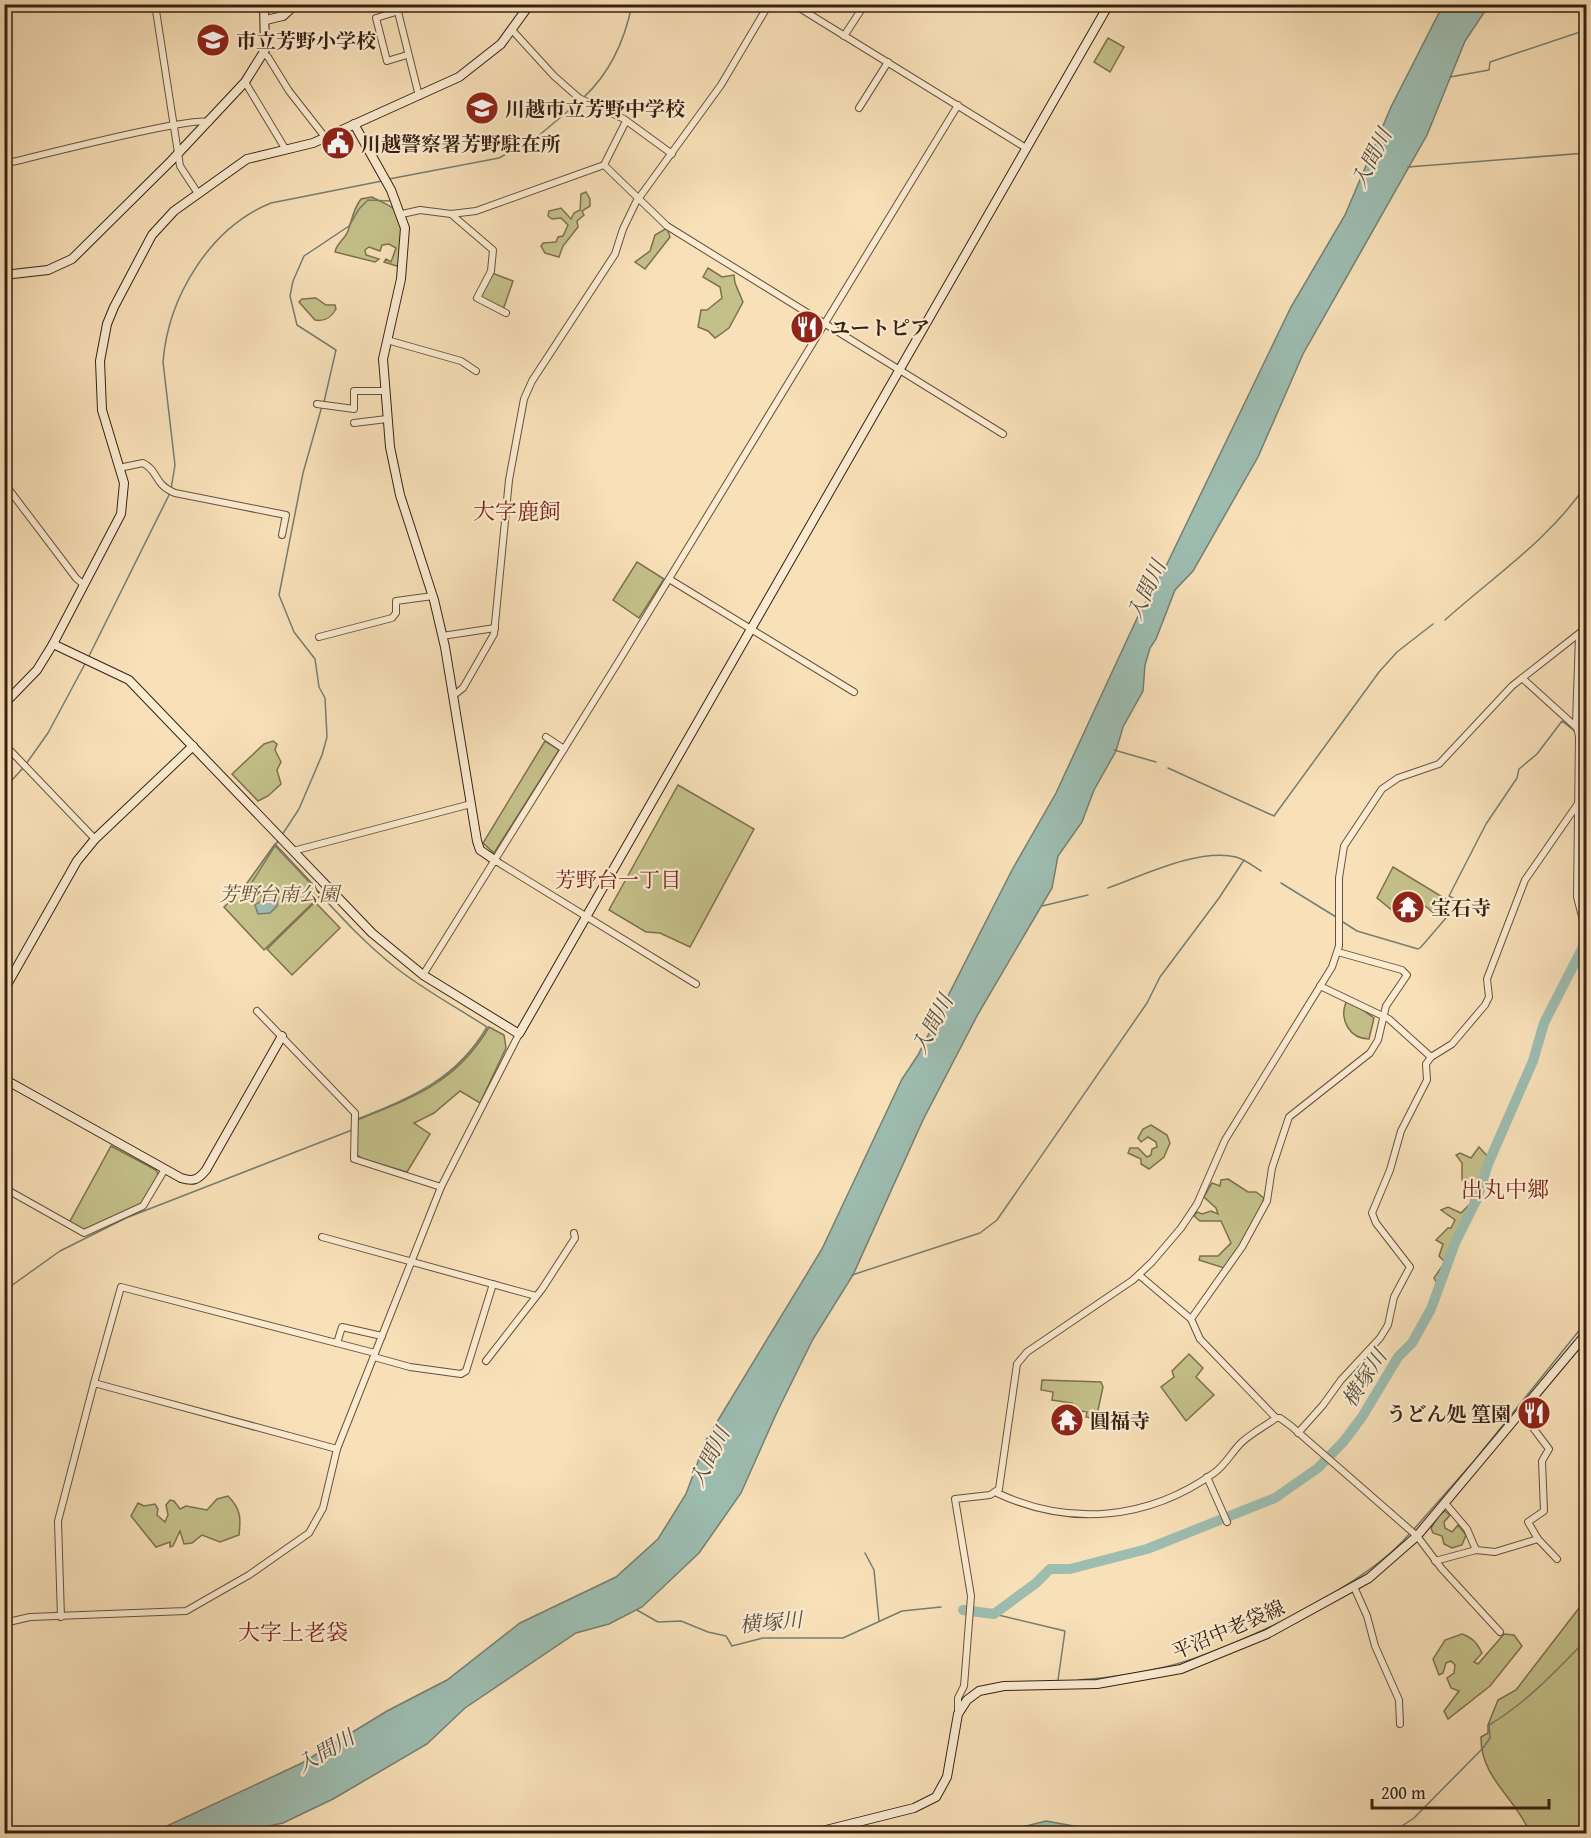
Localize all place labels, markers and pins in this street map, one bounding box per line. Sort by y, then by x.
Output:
school or university icon: 市立芳野小学校 [195,22,231,58]
place label: 市立芳野小学校 [236,26,376,55]
school or university icon: 川越市立芳野中学校 [464,90,500,126]
place label: 川越市立芳野中学校 [505,94,685,123]
public building icon: 川越警察署芳野駐在所 [320,125,356,161]
place label: 川越警察署芳野駐在所 [361,129,561,158]
restaurant icon: ユートピア [789,309,825,345]
place label: ユートピア [830,313,930,342]
temple icon: 宝石寺 [1390,889,1426,925]
place label: 宝石寺 [1431,893,1491,922]
restaurant icon: うどん処 篁園 [1516,1395,1552,1431]
place label: うどん処 篁園 [1387,1399,1511,1428]
temple icon: 圓福寺 [1049,1402,1085,1438]
place label: 圓福寺 [1090,1406,1150,1435]

